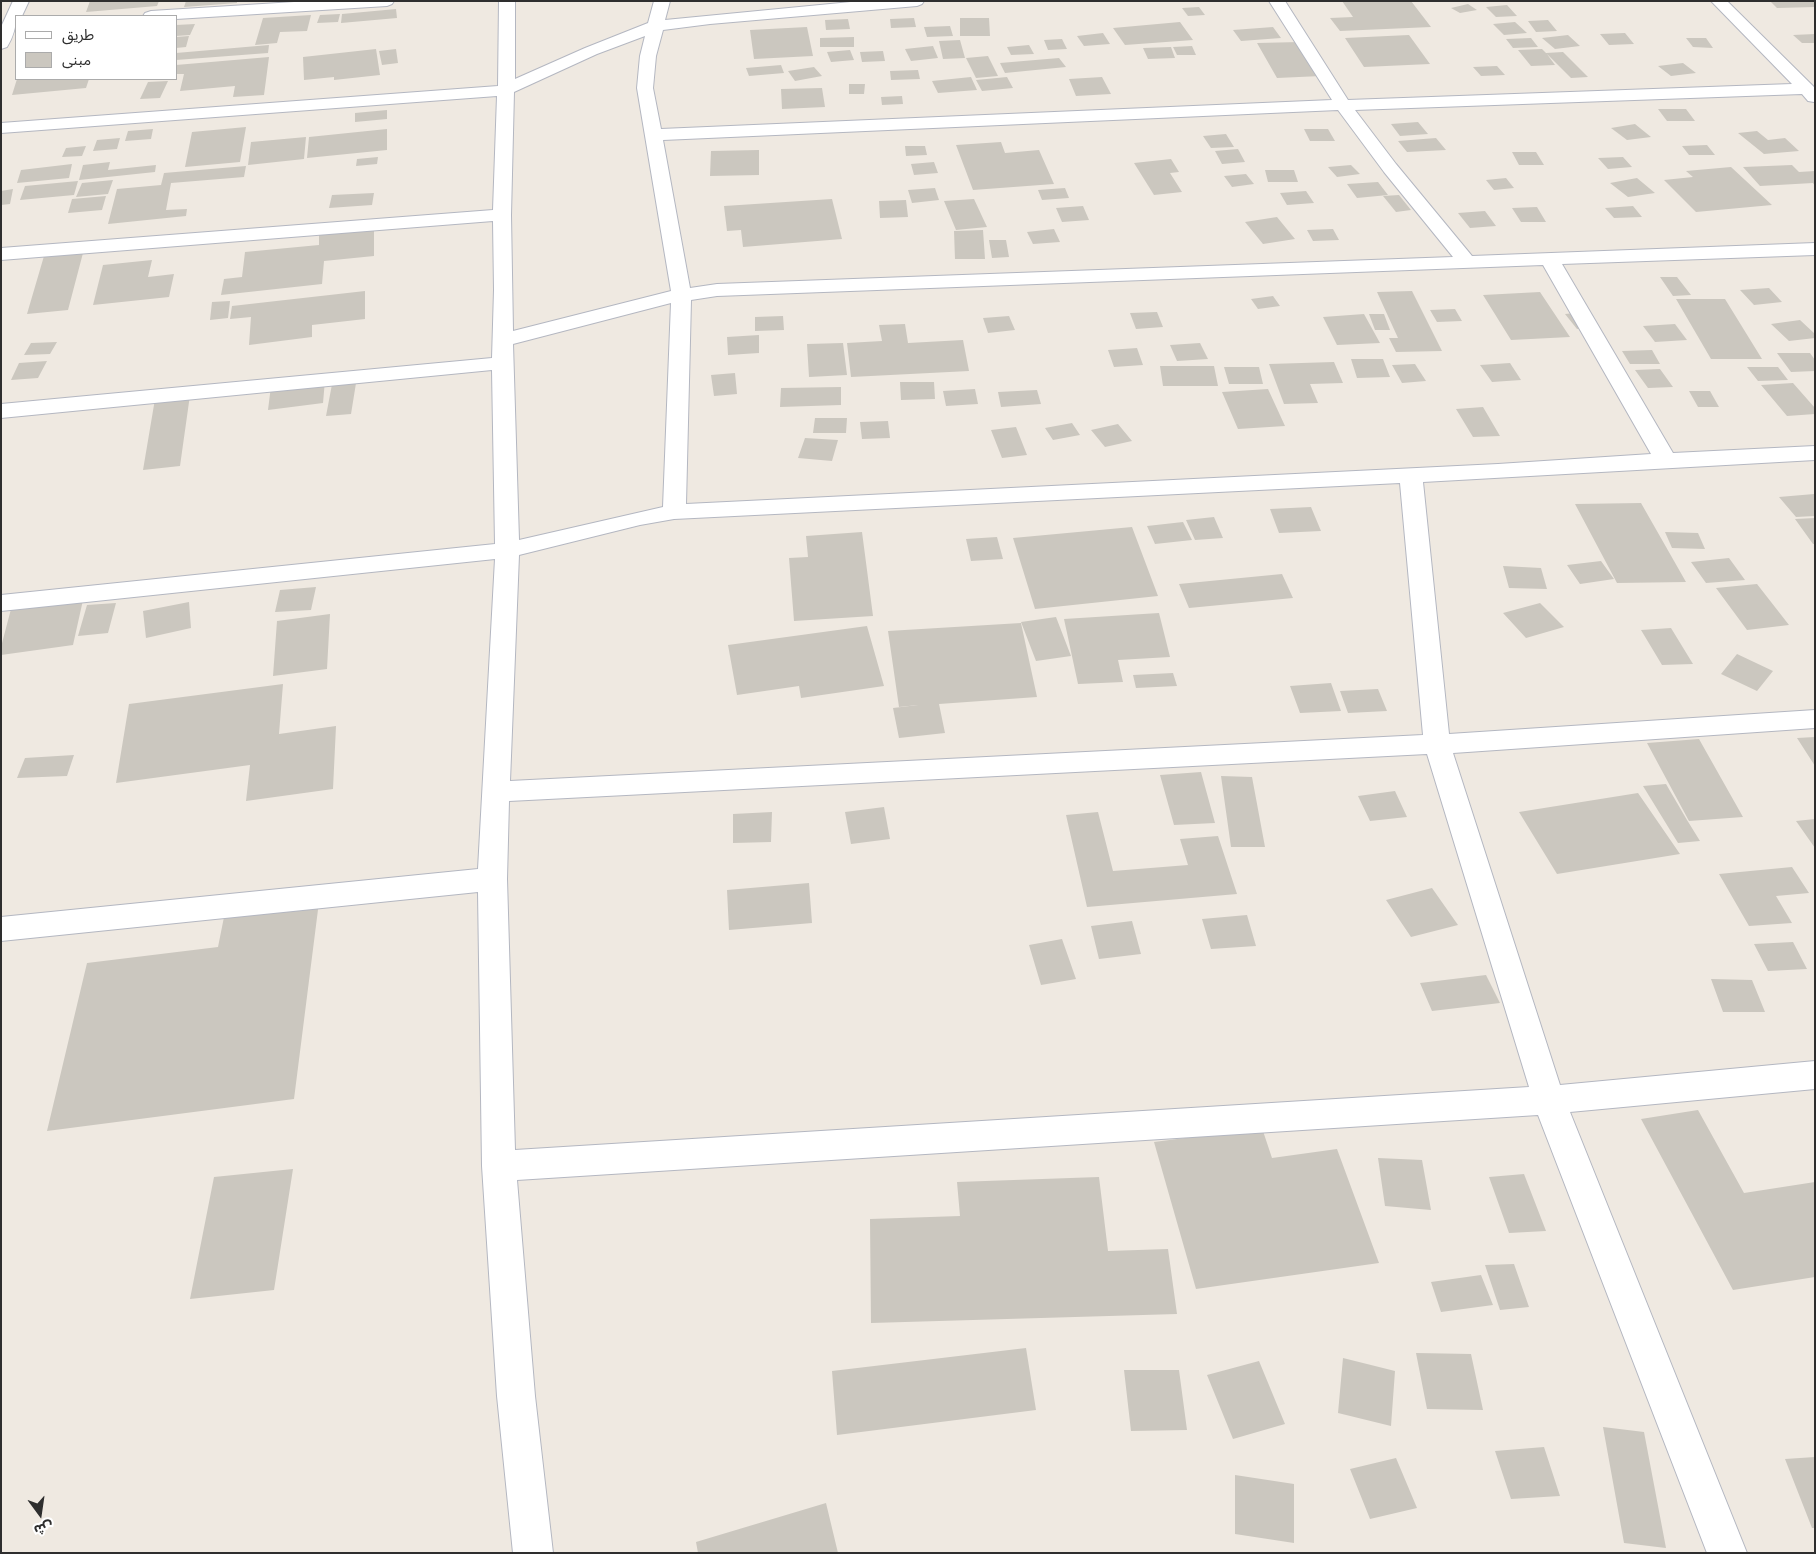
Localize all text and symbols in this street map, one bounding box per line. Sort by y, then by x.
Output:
legend [15,15,178,80]
text: طريق [62,25,94,44]
text: مبنى [62,50,91,69]
north arrow [15,1489,65,1539]
text: ش [32,1518,55,1540]

